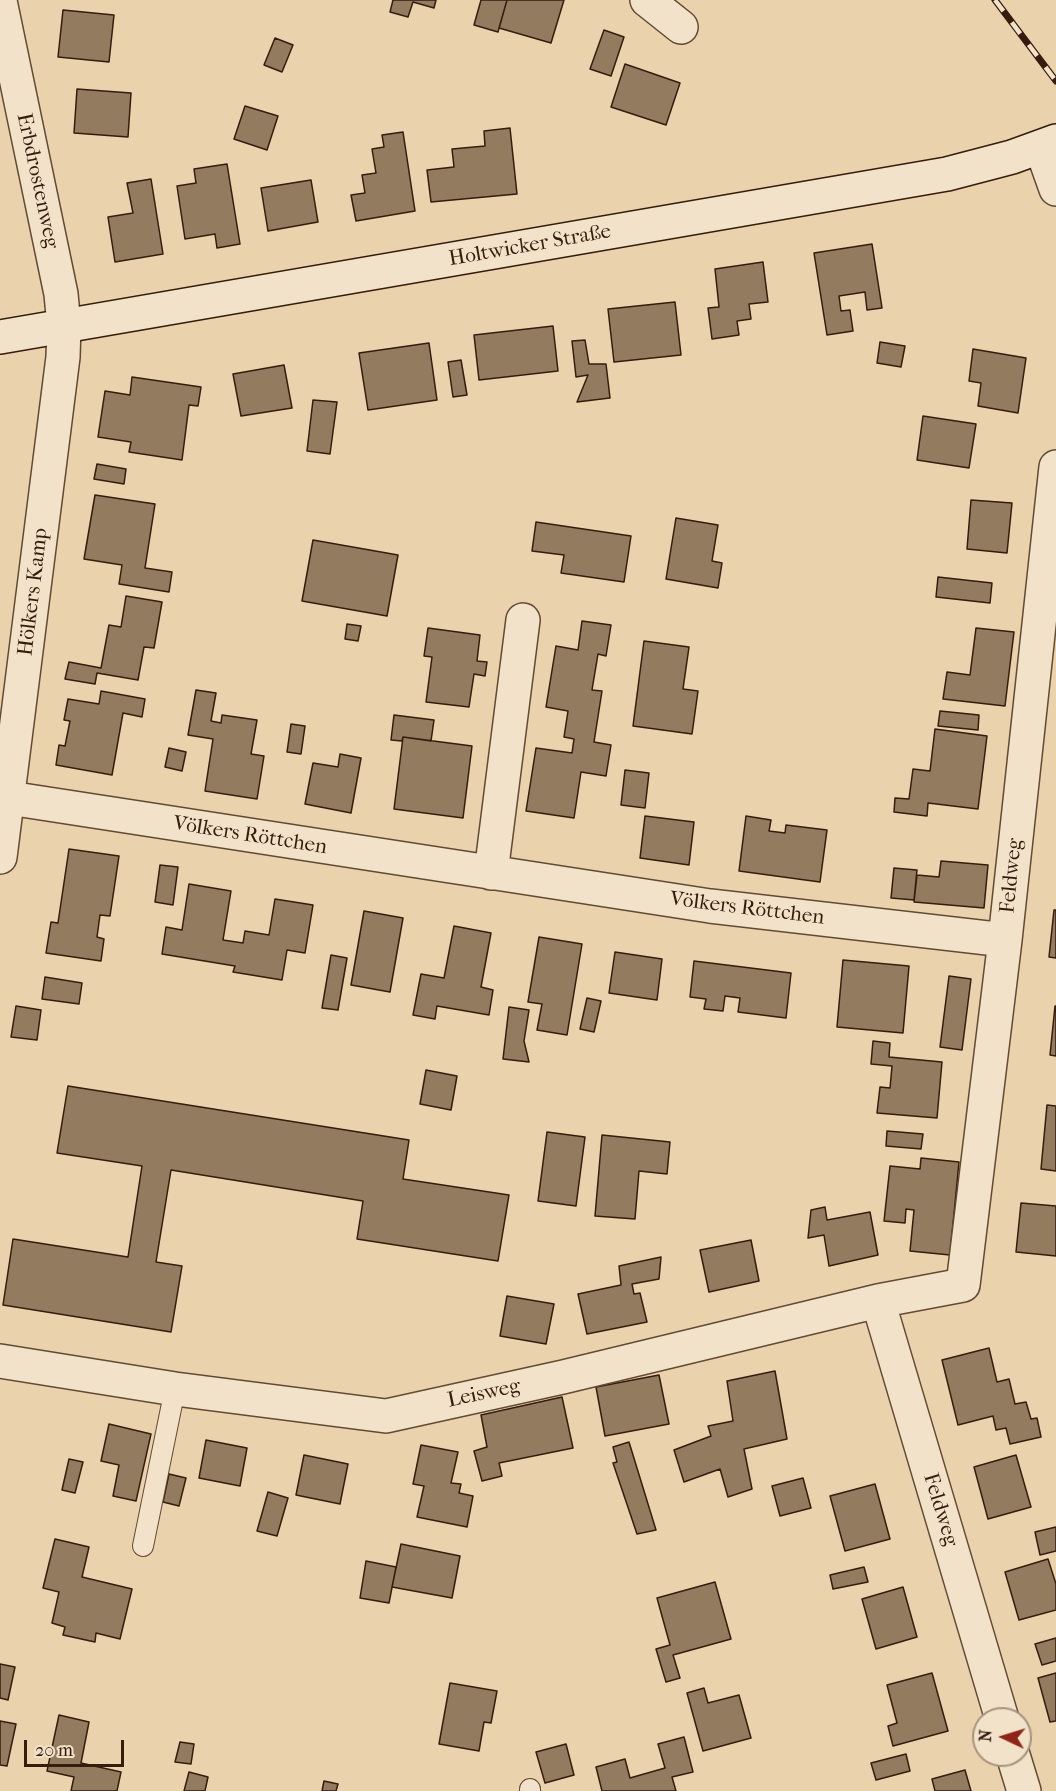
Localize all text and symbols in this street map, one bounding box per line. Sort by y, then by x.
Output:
street label: Erbdrostenweg [10,111,64,251]
street label: Holtwicker Straße [447,219,613,273]
street label: Hölkers Kamp [14,527,54,657]
street label: Völkers Röttchen [171,811,329,861]
street label: Feldweg [996,837,1028,915]
street label: Völkers Röttchen [668,887,826,931]
street label: Leisweg [445,1374,523,1414]
street label: Feldweg [917,1470,963,1550]
north arrow [972,1707,1032,1767]
scale bar [27,1728,128,1766]
text: N [976,1729,995,1743]
text: 20 m [35,1740,73,1761]

